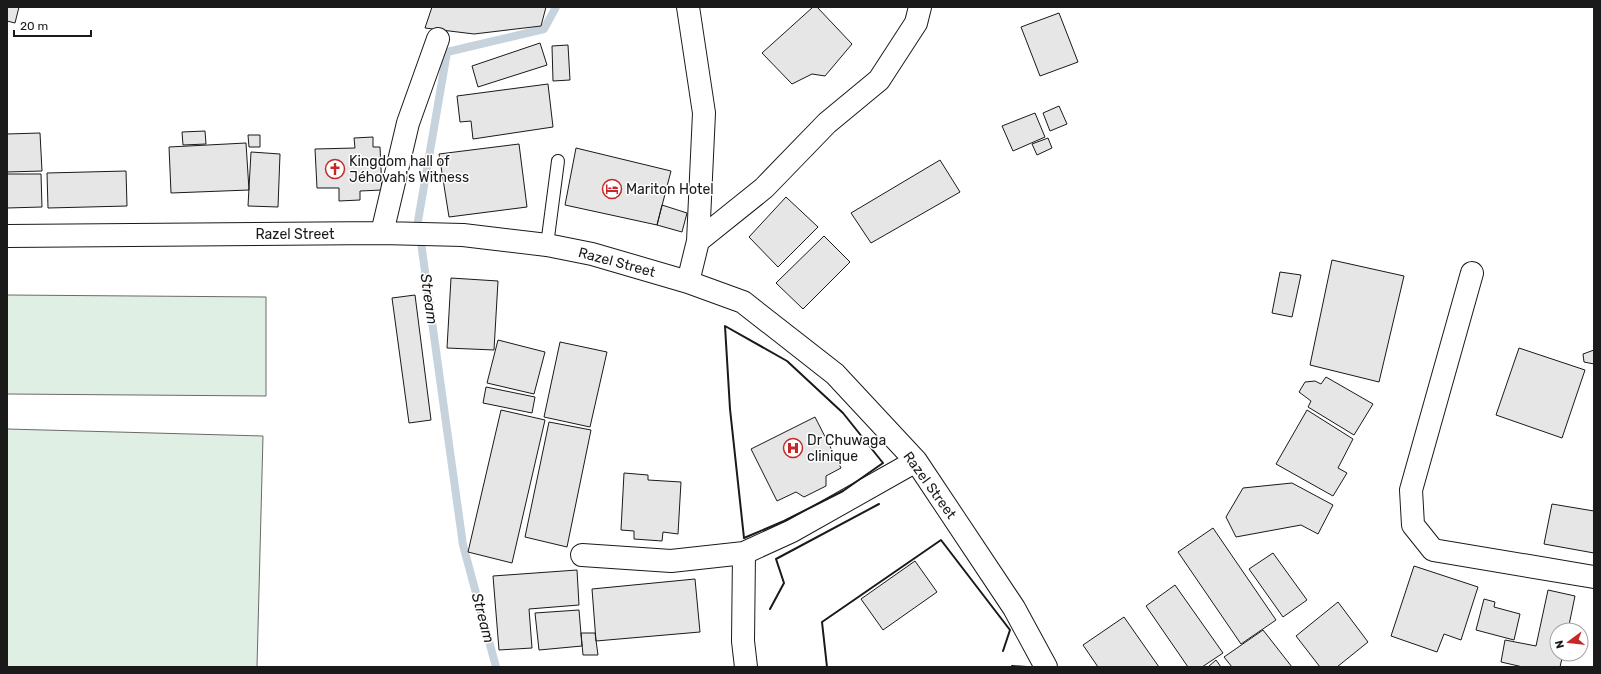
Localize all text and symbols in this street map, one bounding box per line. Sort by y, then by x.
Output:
scale bar [14,12,91,38]
text: 20 m [20,19,48,33]
place label: Kingdom hall of Jéhovah's Witness [349,153,469,186]
church icon: Kingdom hall of Jéhovah's Witness [324,158,346,180]
hotel icon: Mariton Hotel [601,178,623,200]
place label: Mariton Hotel [626,181,714,198]
street label: Razel Street [255,226,335,243]
street label: Razel Street [576,244,658,281]
water label: Stream [417,272,441,326]
place label: Dr Chuwaga clinique [807,432,886,465]
hospital icon: Dr Chuwaga clinique [782,437,804,459]
street label: Razel Street [899,448,960,523]
water label: Stream [468,591,498,645]
north arrow [1549,622,1589,662]
text: N [1552,639,1567,650]

